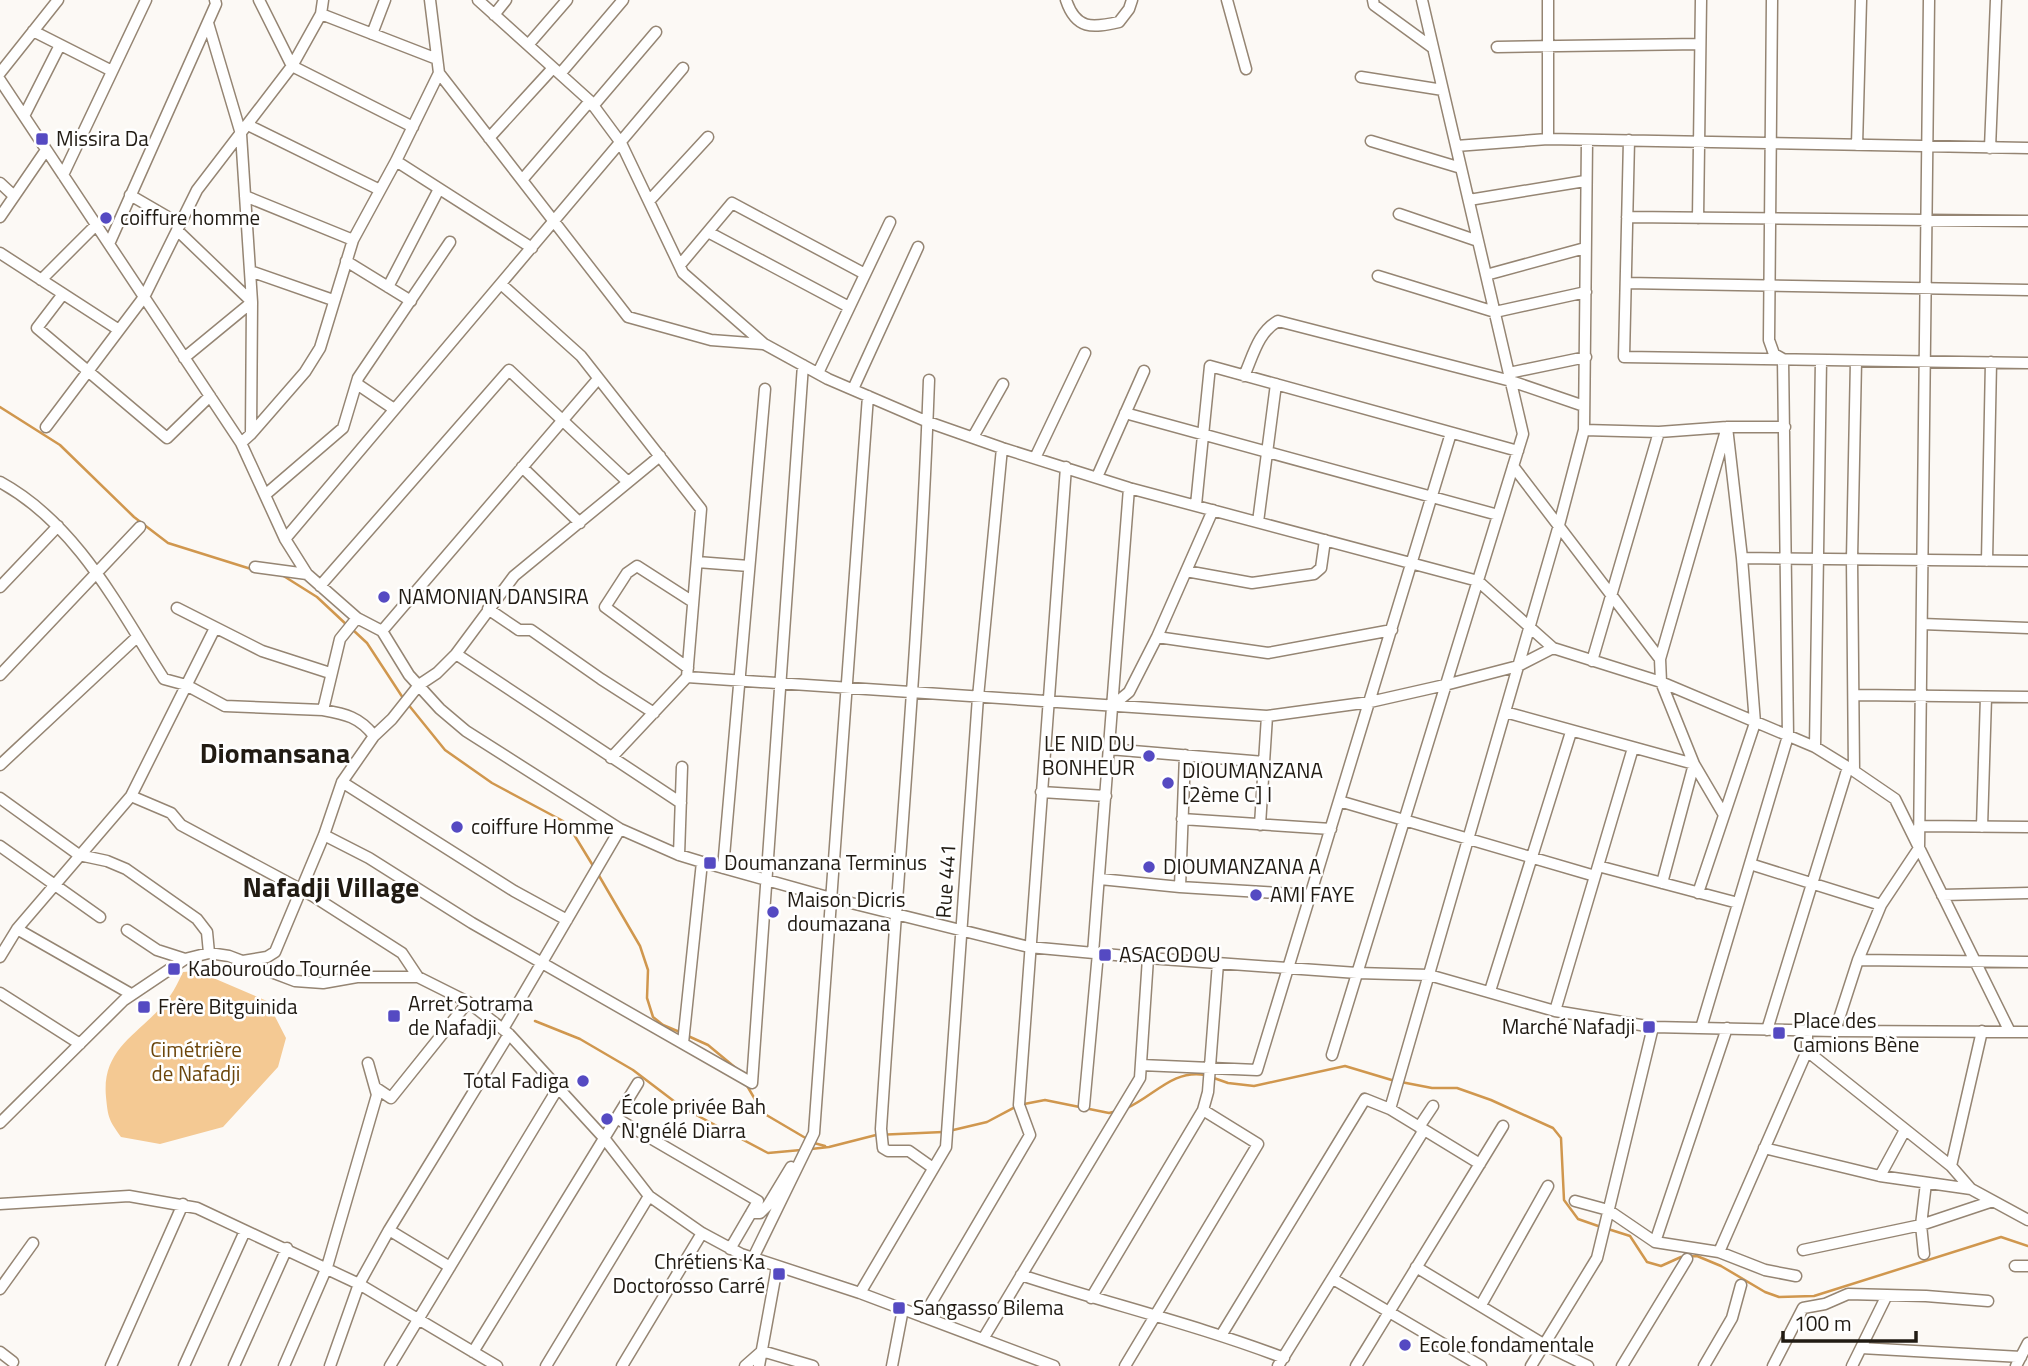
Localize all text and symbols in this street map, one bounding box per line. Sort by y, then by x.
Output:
place label: Missira Da [56,122,149,154]
marker: Missira Da [34,131,50,147]
place label: coiffure homme [120,201,260,233]
marker: coiffure homme [98,210,114,226]
place label: NAMONIAN DANSIRA [398,580,589,612]
marker: NAMONIAN DANSIRA [376,589,392,605]
place label: LE NID DU BONHEUR [1042,727,1135,783]
district label: Diomansana [200,731,350,774]
marker: LE NID DU BONHEUR [1141,748,1157,764]
place label: DIOUMANZANA [2ème C] I [1182,754,1323,810]
marker: DIOUMANZANA [2ème C] I [1160,775,1176,791]
place label: coiffure Homme [471,810,614,842]
marker: coiffure Homme [449,819,465,835]
street label: Rue 441 [926,843,964,919]
place label: Doumanzana Terminus [724,846,927,878]
place label: DIOUMANZANA A [1163,850,1322,882]
marker: Doumanzana Terminus [702,855,718,871]
marker: DIOUMANZANA A [1141,859,1157,875]
district label: Nafadji Village [243,865,419,908]
place label: AMI FAYE [1270,878,1355,910]
place label: Maison Dicris doumazana [787,883,905,939]
marker: AMI FAYE [1248,887,1264,903]
marker: Maison Dicris doumazana [765,904,781,920]
place label: ASACODOU [1119,938,1221,970]
marker: ASACODOU [1097,947,1113,963]
place label: Kabouroudo Tournée [188,952,371,984]
marker: Kabouroudo Tournée [166,961,182,977]
place label: Arret Sotrama de Nafadji [408,987,533,1043]
place label: Frère Bitguinida [158,990,298,1022]
marker: Frère Bitguinida [136,999,152,1015]
place label: Place des Camions Bène [1793,1004,1919,1060]
marker: Arret Sotrama de Nafadji [386,1008,402,1024]
place label: Marché Nafadji [1502,1010,1635,1042]
marker: Marché Nafadji [1641,1019,1657,1035]
marker: Place des Camions Bène [1771,1025,1787,1041]
park label: Cimétrière de Nafadji [150,1033,242,1089]
place label: Total Fadiga [464,1064,569,1096]
marker: Total Fadiga [575,1073,591,1089]
place label: École privée Bah N'gnélé Diarra [621,1090,766,1146]
marker: École privée Bah N'gnélé Diarra [599,1111,615,1127]
place label: Chrétiens Ka Doctorosso Carré [612,1245,765,1301]
marker: Chrétiens Ka Doctorosso Carré [771,1266,787,1282]
place label: Sangasso Bilema [913,1291,1064,1323]
marker: Sangasso Bilema [891,1300,907,1316]
scale bar [1783,1300,1916,1344]
text: 100 m [1794,1307,1851,1339]
place label: Ecole fondamentale [1419,1328,1594,1360]
marker: Ecole fondamentale [1397,1337,1413,1353]

